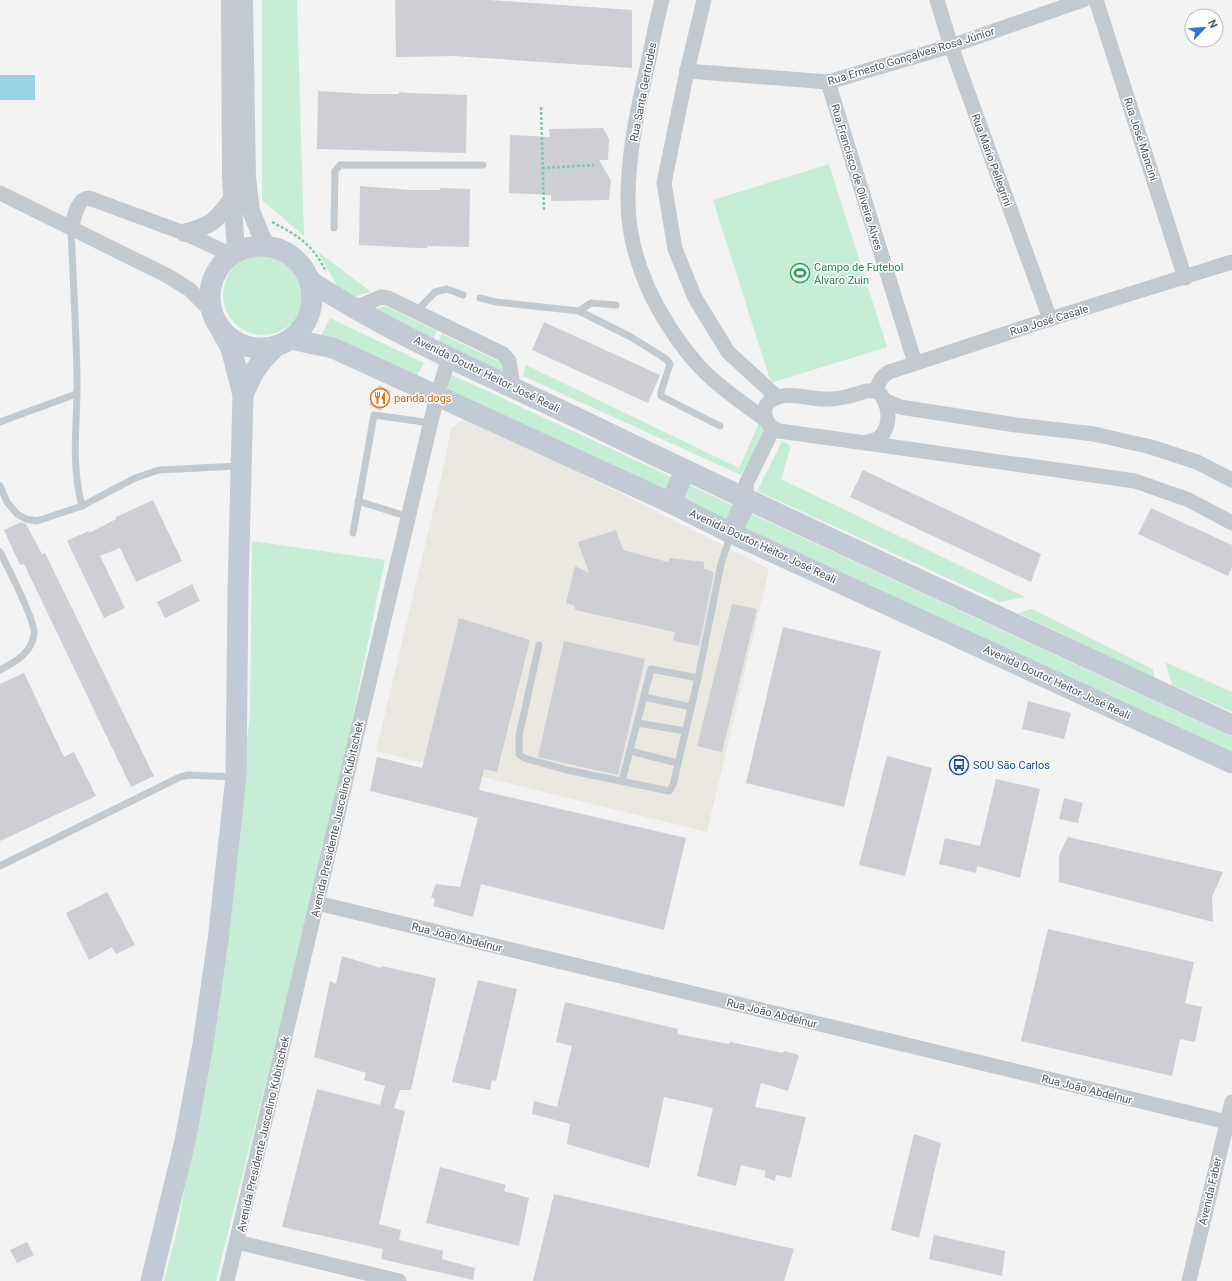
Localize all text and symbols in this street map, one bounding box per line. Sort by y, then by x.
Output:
north arrow [1184,8,1224,48]
text: N [1205,17,1220,30]
street label: Rua Ernesto Gonçalves Rosa Júnior [826,25,996,88]
street label: Rua Santa Gertrudes [627,41,660,143]
street label: Rua José Mancini [1121,96,1160,183]
street label: Rua Francisco de Oliveira Alves [828,102,885,252]
street label: Rua Mario Pellegrini [969,112,1014,208]
place label: Campo de Futebol Álvaro Zuin [814,261,903,287]
sports icon: Campo de Futebol Álvaro Zuin [789,262,811,284]
street label: Rua José Casale [1008,302,1090,339]
street label: Avenida Doutor Heitor José Reali [412,333,562,415]
restaurant icon: panda dogs [369,387,391,409]
place label: panda dogs [394,392,452,405]
street label: Avenida Doutor Heitor José Reali [687,507,838,586]
street label: Avenida Doutor Heitor José Reali [981,643,1132,722]
street label: Avenida Presidente Juscelino Kubitschek [309,719,366,918]
bus stop icon: SOU São Carlos [948,754,970,776]
place label: SOU São Carlos [973,759,1050,772]
street label: Rua João Abdelnur [410,920,504,955]
street label: Rua João Abdelnur [725,996,819,1031]
street label: Avenida Presidente Juscelino Kubitschek [235,1034,292,1233]
street label: Rua João Abdelnur [1040,1072,1134,1107]
street label: Avenida Faber [1196,1156,1225,1226]

